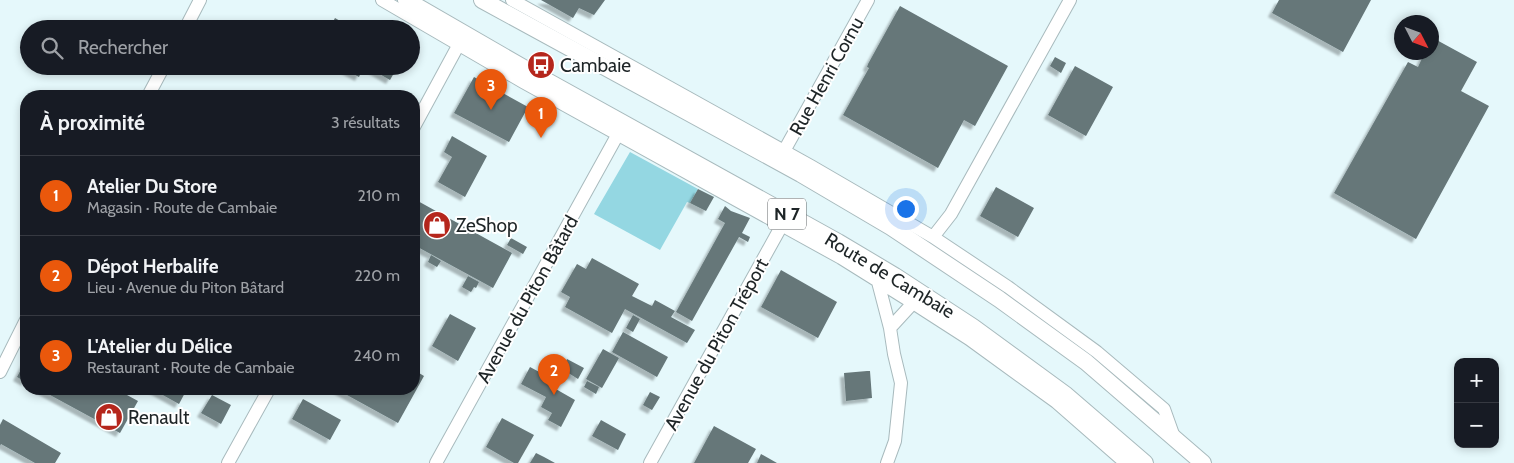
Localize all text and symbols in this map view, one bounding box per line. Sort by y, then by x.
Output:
street label: Rue Henri Cornu [785,13,868,139]
north arrow [1394,15,1439,60]
search box [20,20,420,75]
icon: search [38,34,66,62]
text: Rechercher [78,36,168,59]
bus stop icon: Cambaie [526,50,556,80]
place label: Cambaie [560,54,631,77]
pin: 3 [475,69,507,110]
pin: 1 [525,97,557,138]
text: À proximité [40,110,145,135]
text: 3 résultats [331,113,400,132]
text: Atelier Du Store [87,175,217,198]
text: 1 [53,186,59,205]
text: 210 m [358,186,400,205]
your location [893,196,919,222]
text: Magasin · Route de Cambaie [87,198,277,217]
road number: N 7 [768,198,806,230]
shop icon: ZeShop [422,210,452,240]
street label: Avenue du Piton Bâtard [472,212,583,387]
place label: ZeShop [456,214,518,237]
street label: Route de Cambaie [821,228,959,323]
street label: Avenue du Piton Tréport [660,254,774,434]
text: Dépot Herbalife [87,255,218,278]
text: 2 [52,266,60,285]
text: 220 m [354,266,400,285]
text: Lieu · Avenue du Piton Bâtard [87,278,284,297]
text: L'Atelier du Délice [87,335,232,358]
text: 3 [52,346,60,365]
text: 240 m [354,346,400,365]
pin: 2 [538,354,570,395]
text: Restaurant · Route de Cambaie [87,358,295,377]
map controls [1454,358,1499,448]
button: + [1454,358,1499,403]
shop icon: Renault [94,402,124,432]
button: − [1454,403,1499,448]
place label: Renault [128,406,190,429]

